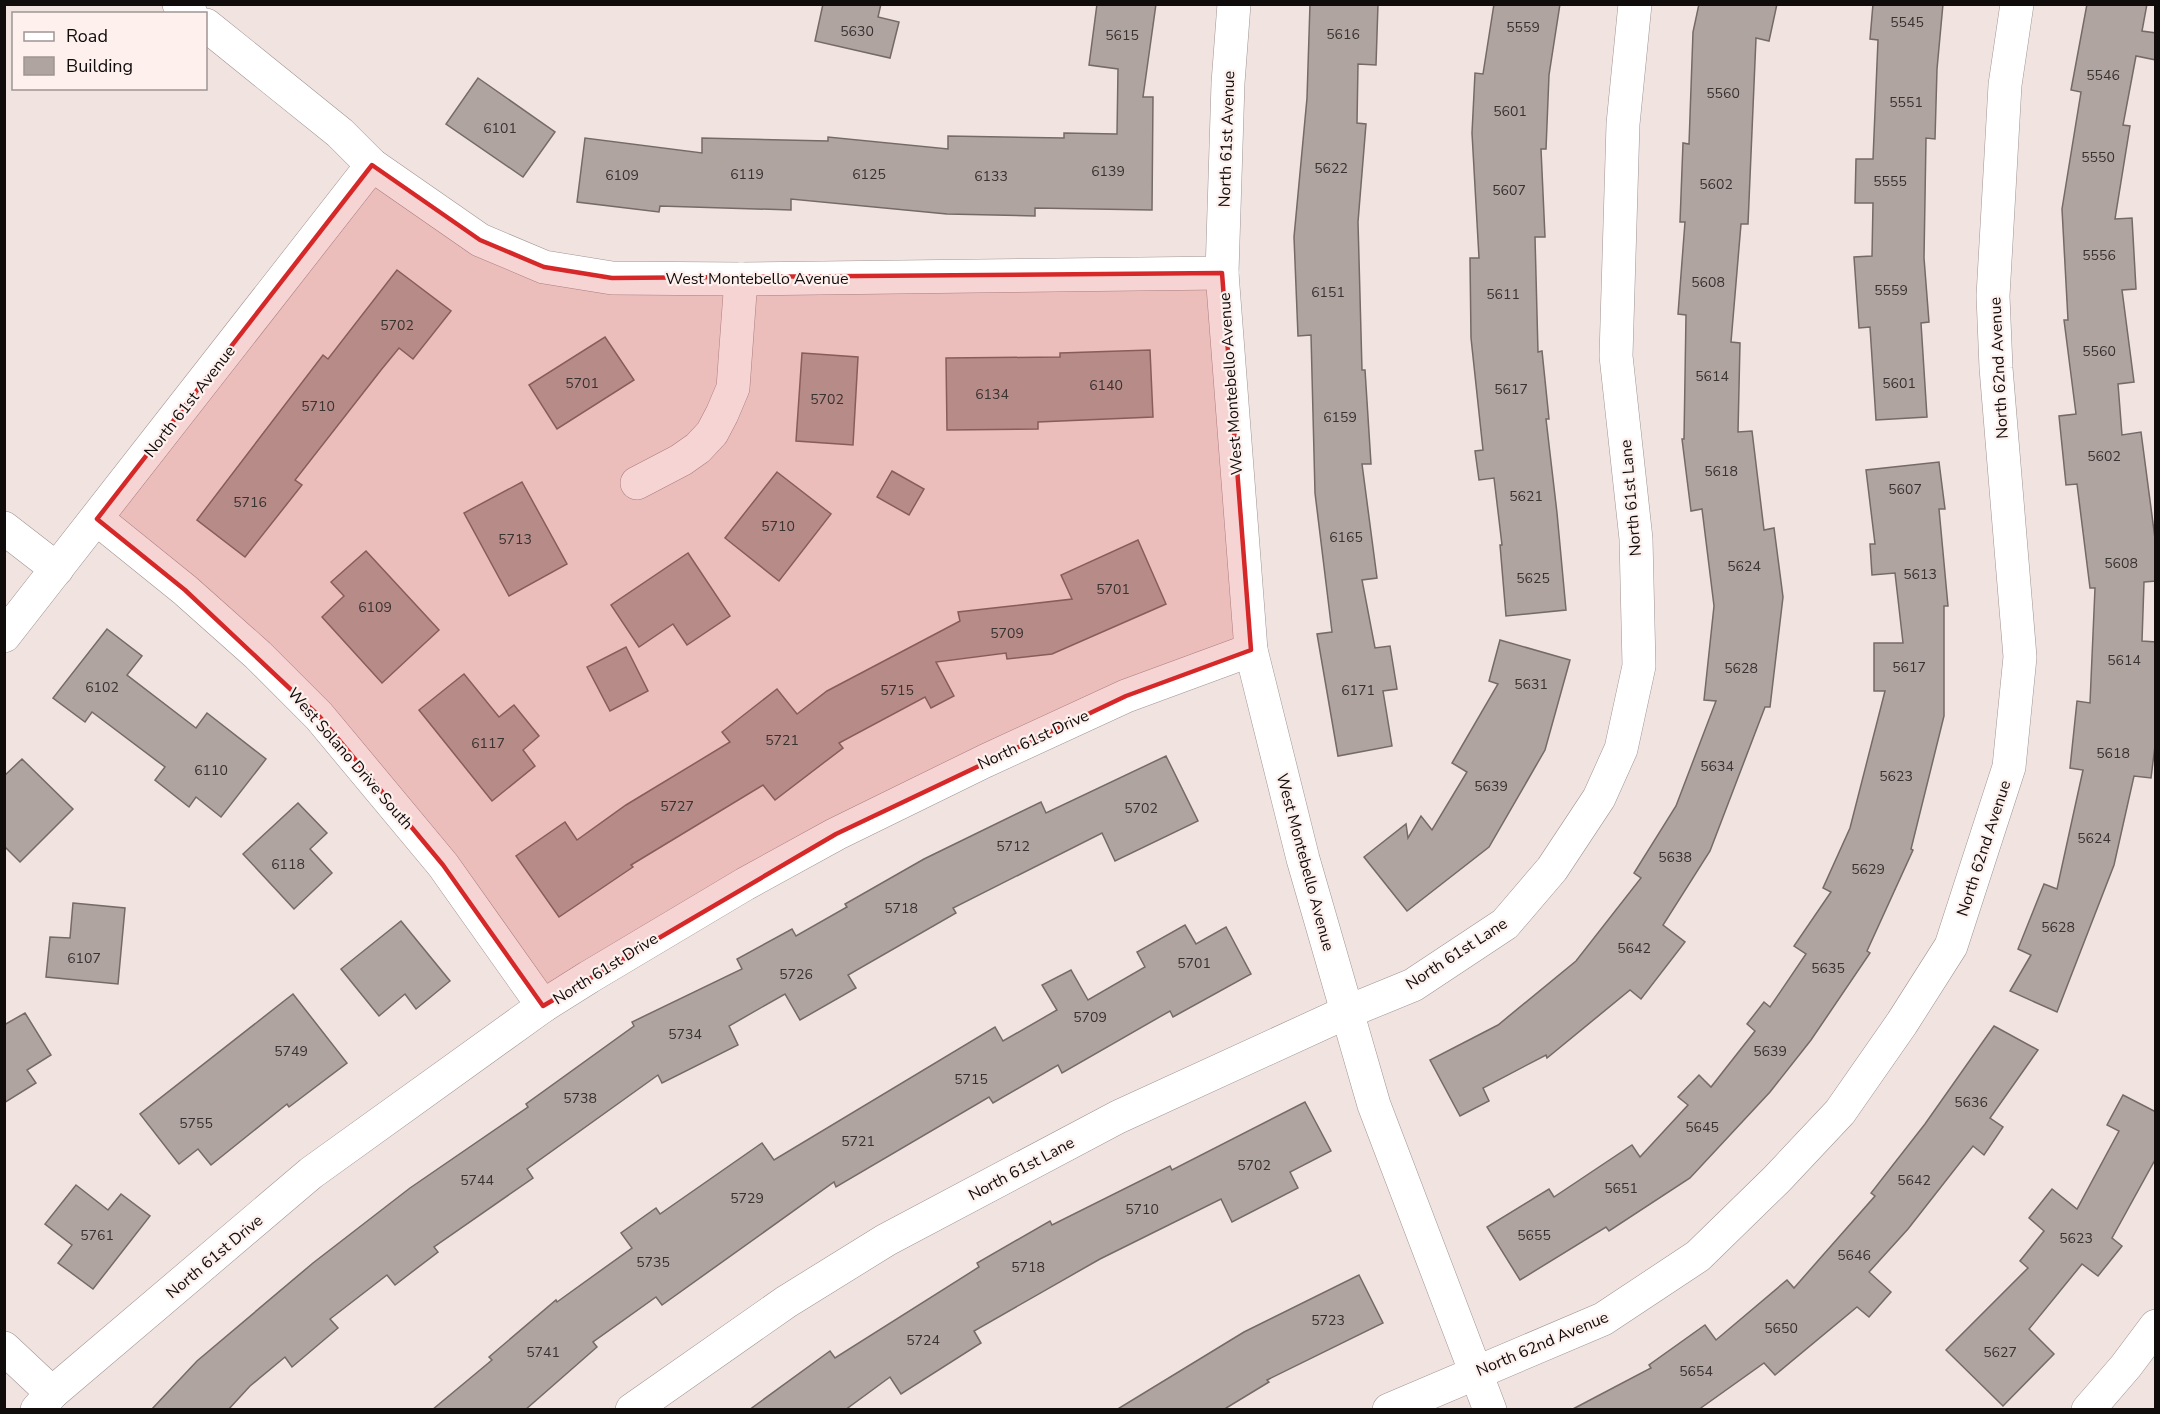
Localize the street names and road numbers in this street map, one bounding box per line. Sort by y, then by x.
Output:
street label: North 61st Avenue [1214,70,1240,208]
street label: West Montebello Avenue [666,268,848,290]
street label: West Montebello Avenue [1214,292,1248,476]
street label: North 62nd Avenue [1984,297,2014,439]
street label: North 61st Avenue [139,341,241,462]
street label: North 61st Lane [1615,439,1647,557]
street label: West Solano Drive South [283,683,418,834]
street label: North 61st Drive [974,705,1093,775]
street label: West Montebello Avenue [1271,771,1339,953]
street label: North 62nd Avenue [1952,777,2016,919]
street label: North 61st Lane [1401,913,1512,995]
street label: North 61st Drive [549,928,662,1010]
street label: North 61st Lane [965,1132,1078,1206]
street label: North 61st Drive [162,1210,268,1304]
street label: North 62nd Avenue [1473,1306,1612,1382]

